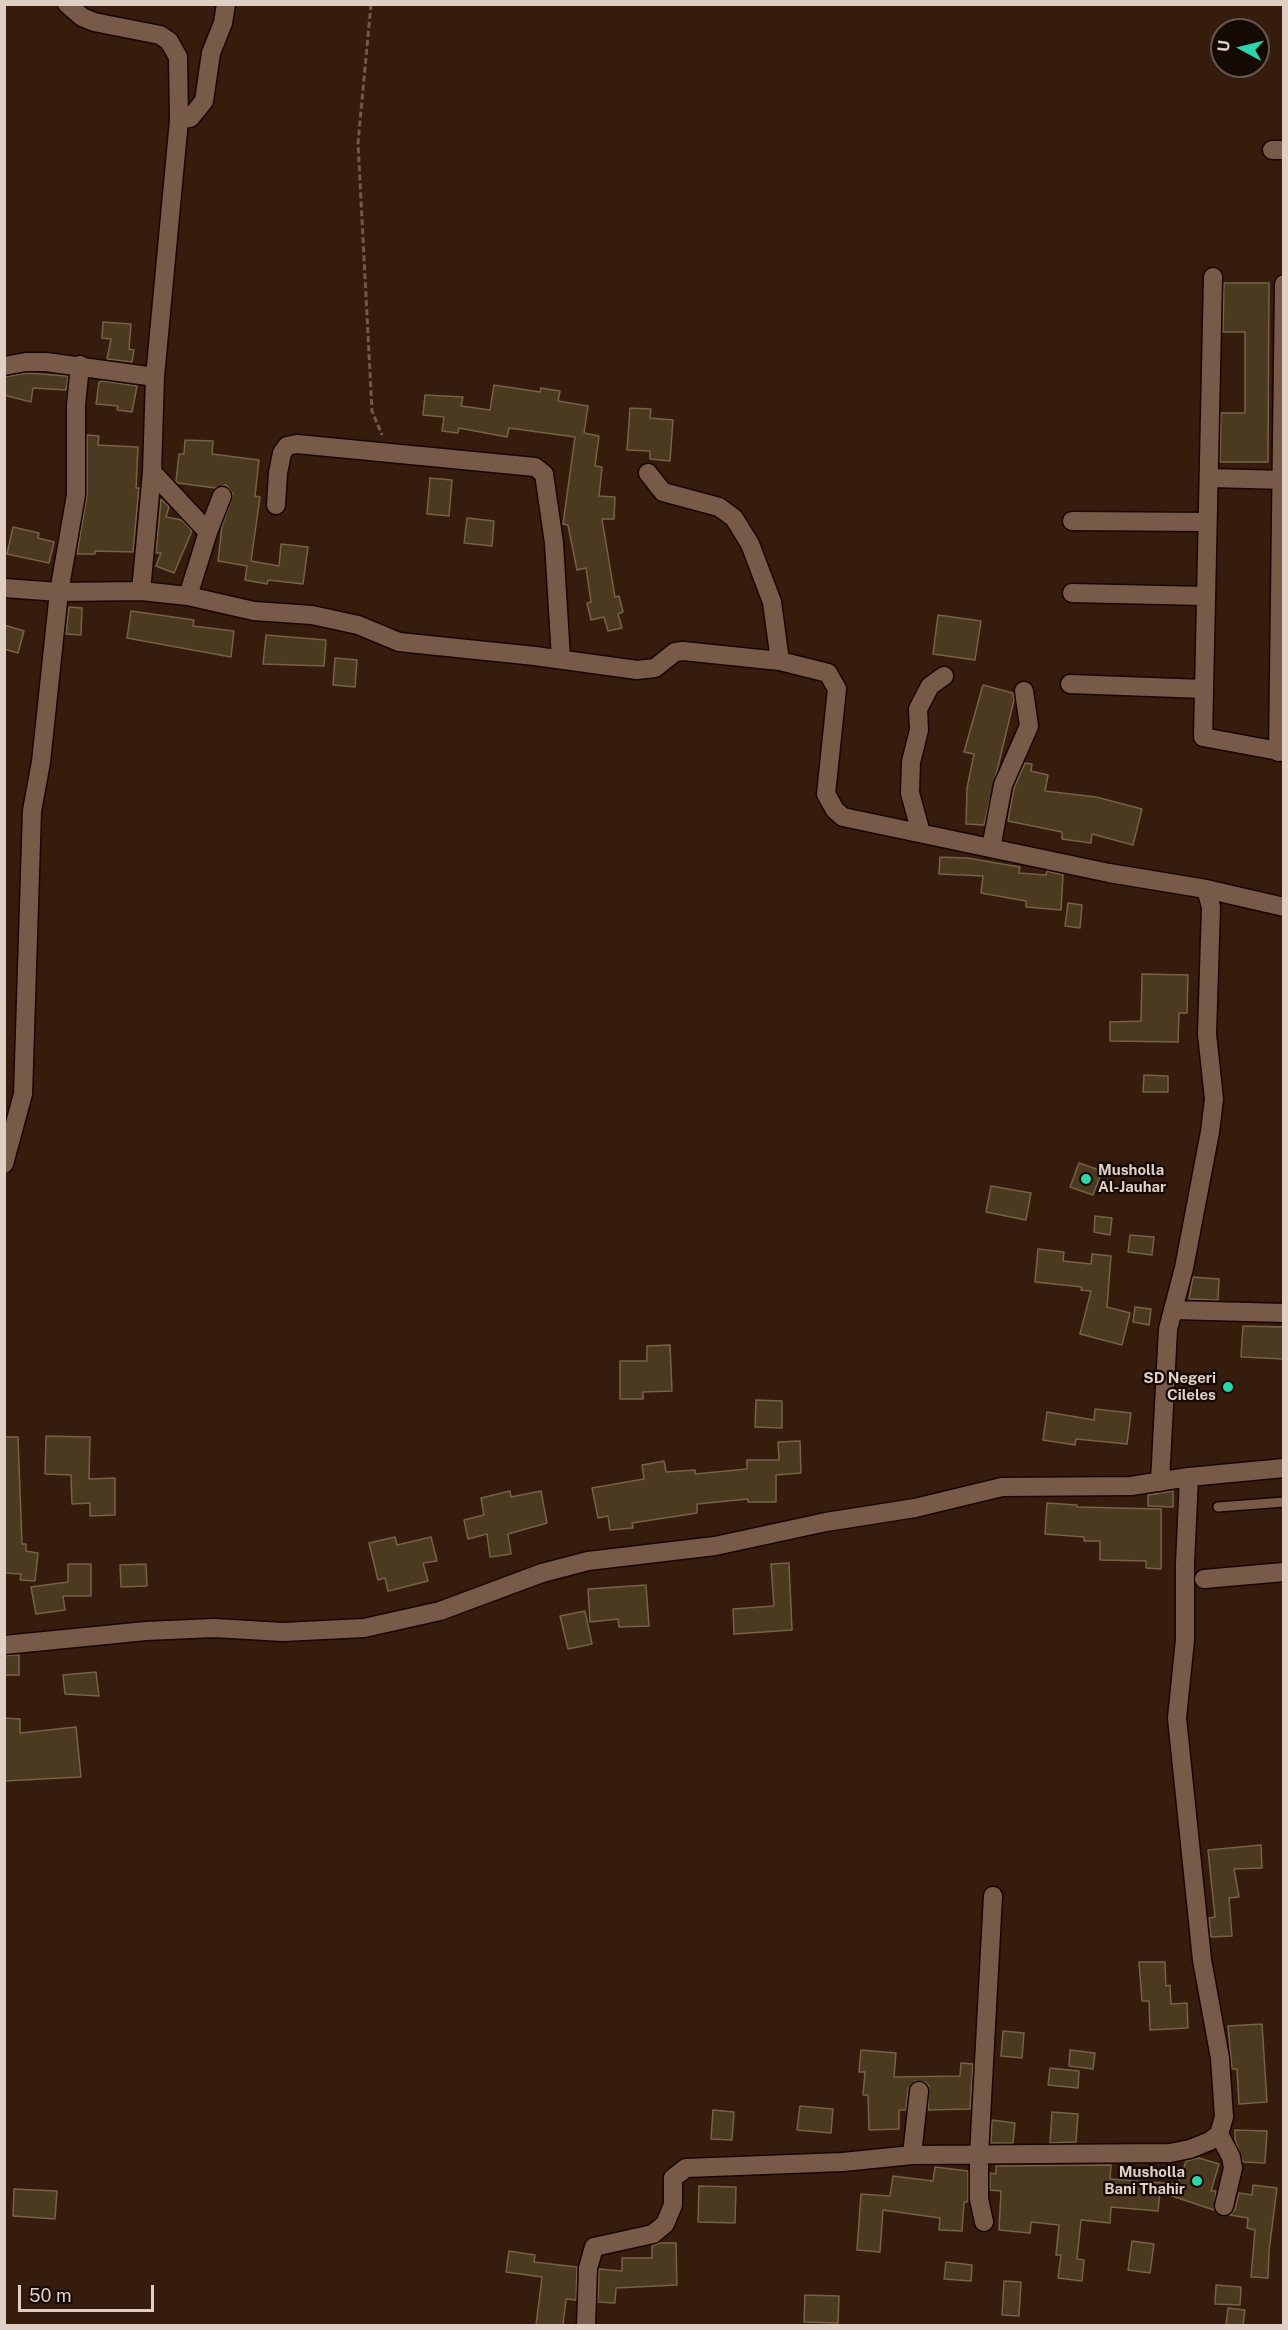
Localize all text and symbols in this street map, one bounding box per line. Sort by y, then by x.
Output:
north arrow [1210,18,1270,78]
text: U [1213,39,1234,53]
place label: Musholla Al-Jauhar [1098,1161,1166,1196]
marker: Musholla Al-Jauhar [1079,1172,1093,1186]
place label: SD Negeri Cileles [1143,1369,1216,1404]
marker: SD Negeri Cileles [1221,1380,1235,1394]
place label: Musholla Bani Thahir [1104,2163,1185,2198]
marker: Musholla Bani Thahir [1190,2174,1204,2188]
scale bar [21,2273,158,2311]
text: 50 m [29,2285,72,2306]

